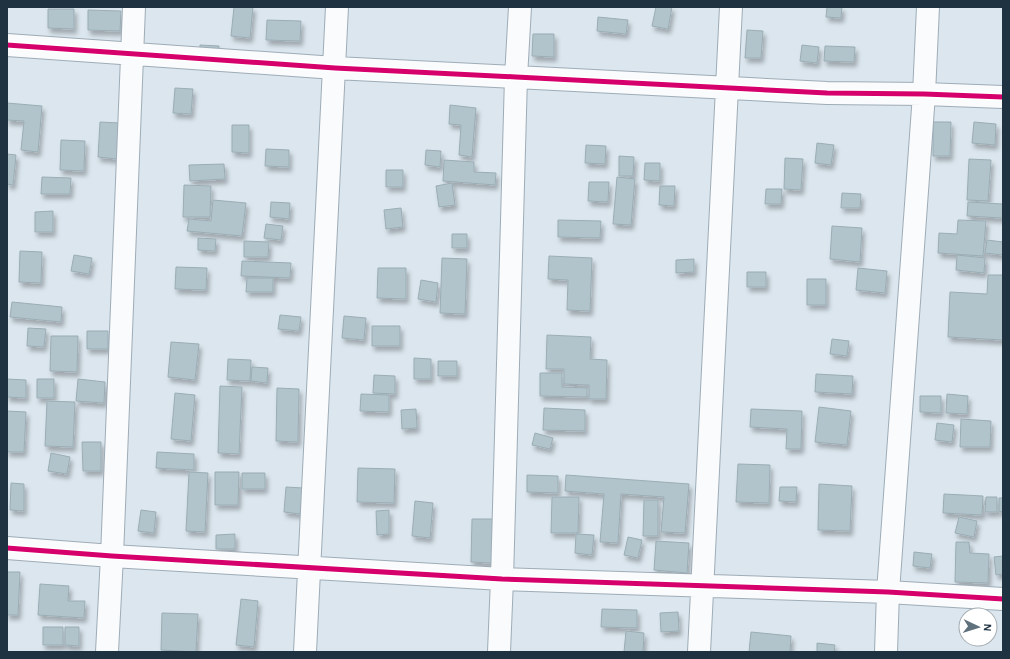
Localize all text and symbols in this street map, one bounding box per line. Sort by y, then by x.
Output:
north arrow [958,607,998,647]
text: N [982,623,993,632]

